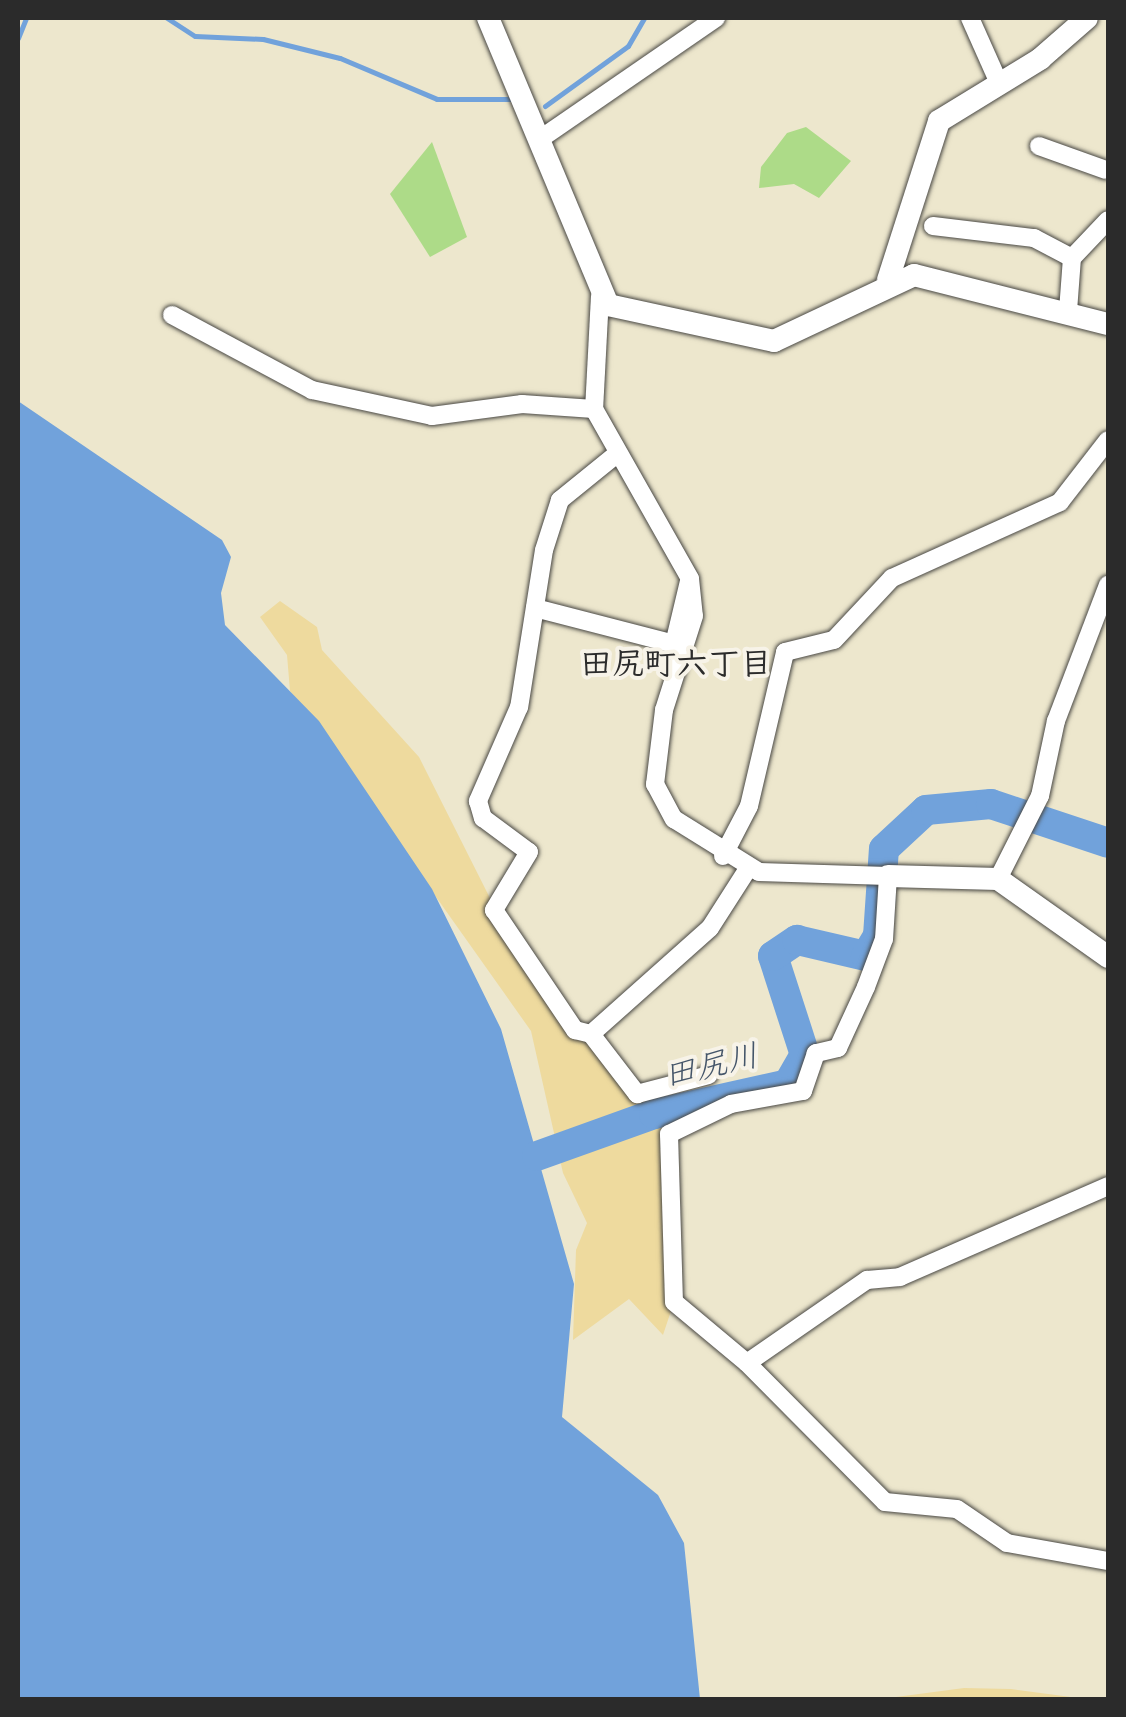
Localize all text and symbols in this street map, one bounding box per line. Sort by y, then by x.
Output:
district label: 田尻町六丁目 [580,644,772,682]
water label: 田尻川 [660,1035,762,1095]

